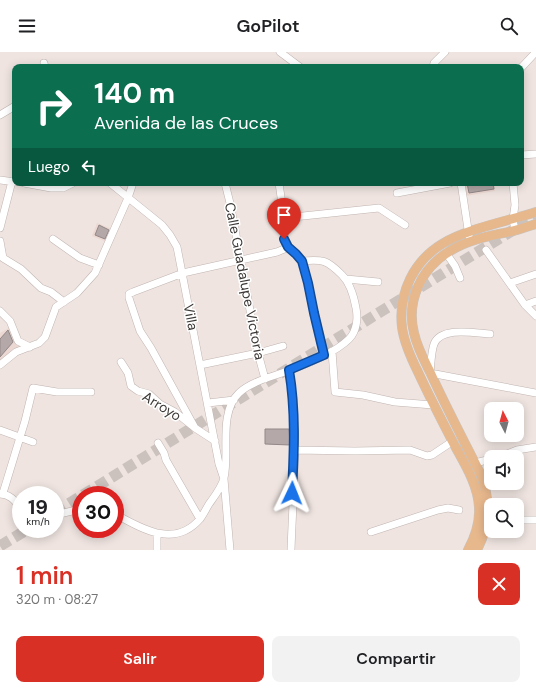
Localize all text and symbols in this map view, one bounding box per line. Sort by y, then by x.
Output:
text: GoPilot [236,14,300,38]
icon: menu [16,15,38,37]
icon: search [498,15,520,37]
text: 140 m [94,75,175,112]
icon: right [28,80,80,132]
text: Avenida de las Cruces [94,111,278,135]
icon: left [78,156,100,178]
text: Luego [28,157,70,177]
pin [267,198,301,239]
street label: Calle Guadalupe Victoria [221,201,269,361]
icon: arrive [273,204,295,226]
street label: Villa [180,302,202,332]
street label: Arroyo [139,387,185,425]
north arrow [484,402,524,442]
map controls [484,402,524,538]
button: sound [484,450,524,490]
position arrow [271,472,313,514]
speed limit sign: 30 [72,486,124,538]
text: 19 [28,494,48,520]
button: search [484,498,524,538]
text: km/h [26,515,50,528]
text: 1 min [16,560,73,591]
button: close [478,563,520,605]
text: 320 m · 08:27 [16,591,98,608]
button: Salir [16,636,264,682]
button: Compartir [272,636,520,682]

